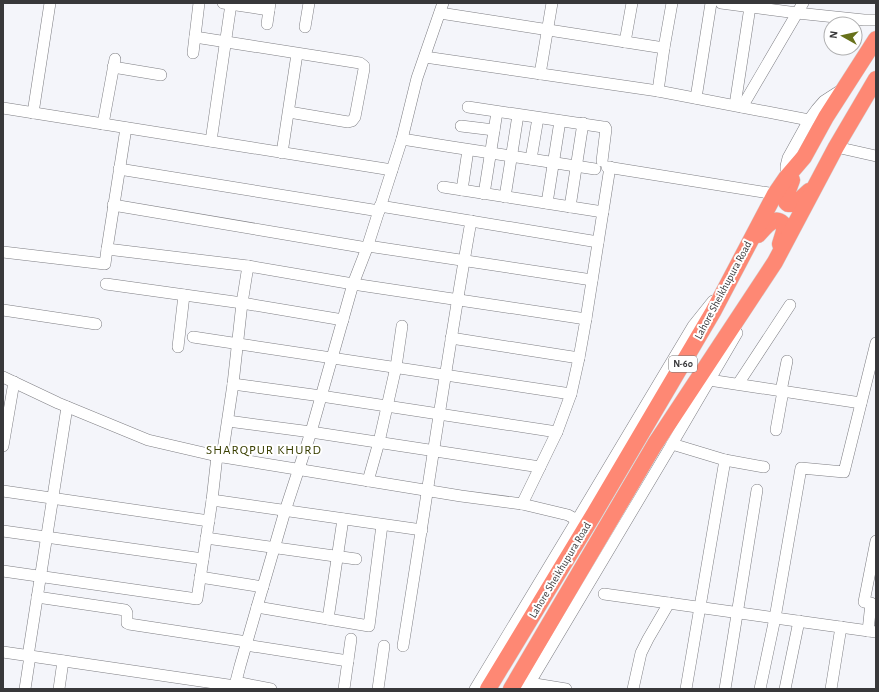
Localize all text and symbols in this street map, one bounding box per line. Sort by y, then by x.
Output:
north arrow [823,16,863,56]
text: N [828,30,840,39]
street label: Lahore Sheikhupura Road [692,239,754,341]
road number: N-60 [669,356,697,372]
district label: SHARQPUR KHURD [206,444,322,457]
street label: Lahore Sheikhupura Road [527,520,593,620]

